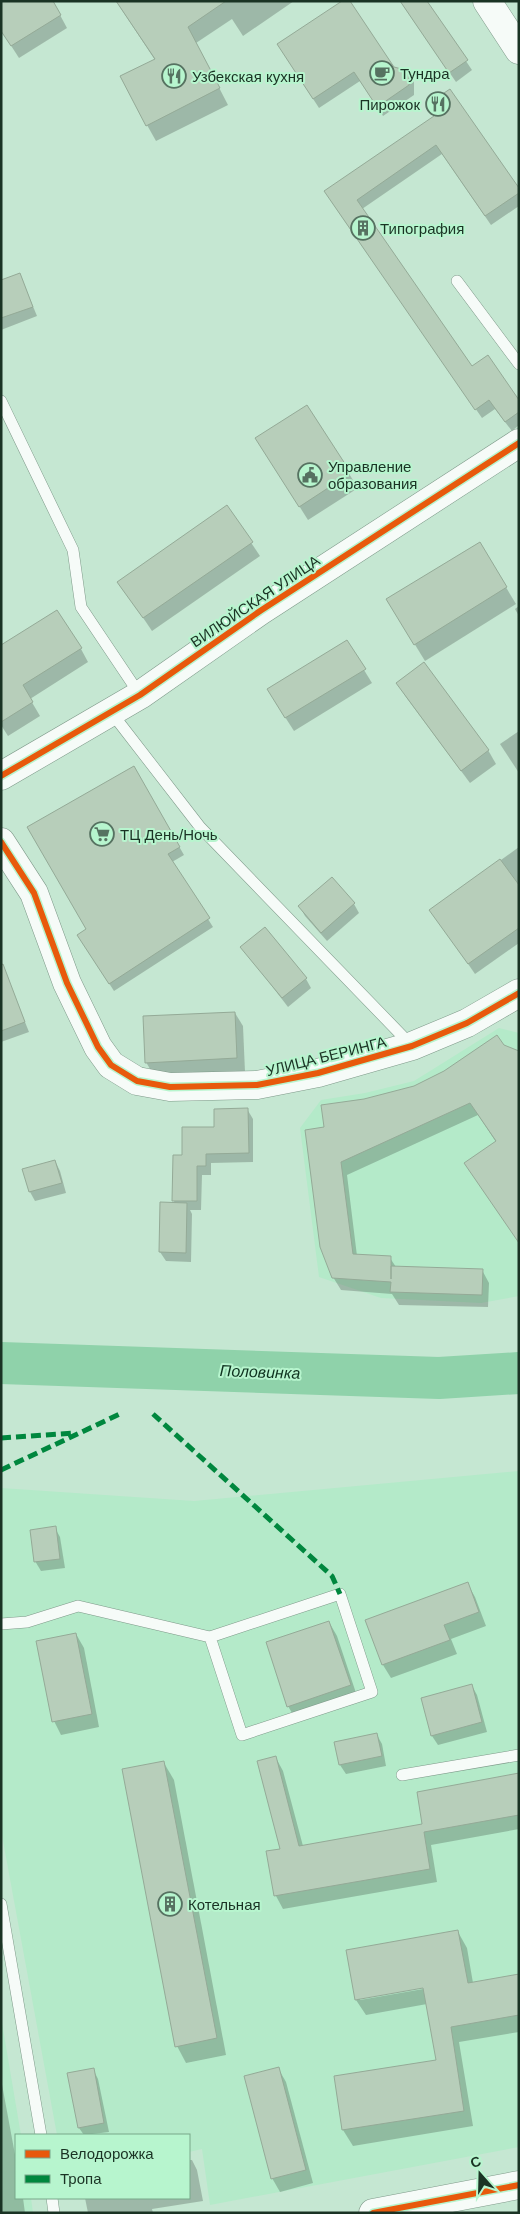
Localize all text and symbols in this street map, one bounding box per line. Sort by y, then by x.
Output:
cafe icon: Тундра [369,60,395,86]
restaurant icon: Узбекская кухня [161,63,187,89]
place label: Тундра [400,65,450,82]
place label: Узбекская кухня [192,68,304,85]
restaurant icon: Пирожок [425,91,451,117]
place label: Пирожок [359,96,420,113]
building icon: Типография [350,215,376,241]
place label: Типография [380,220,464,237]
place label: Управление образования [328,458,417,492]
public building icon: Управление образования [297,462,323,488]
street label: ВИЛЮЙСКАЯ УЛИЦА [187,551,323,651]
supermarket icon: ТЦ День/Ночь [89,821,115,847]
place label: ТЦ День/Ночь [120,826,218,843]
street label: УЛИЦА БЕРИНГА [264,1033,388,1079]
water label: Половинка [219,1362,301,1382]
building icon: Котельная [157,1891,183,1917]
place label: Котельная [188,1896,261,1913]
legend [15,2134,190,2199]
text: Велодорожка [60,2145,154,2162]
north arrow [455,2149,505,2199]
text: С [468,2153,483,2171]
text: Тропа [60,2170,102,2187]

